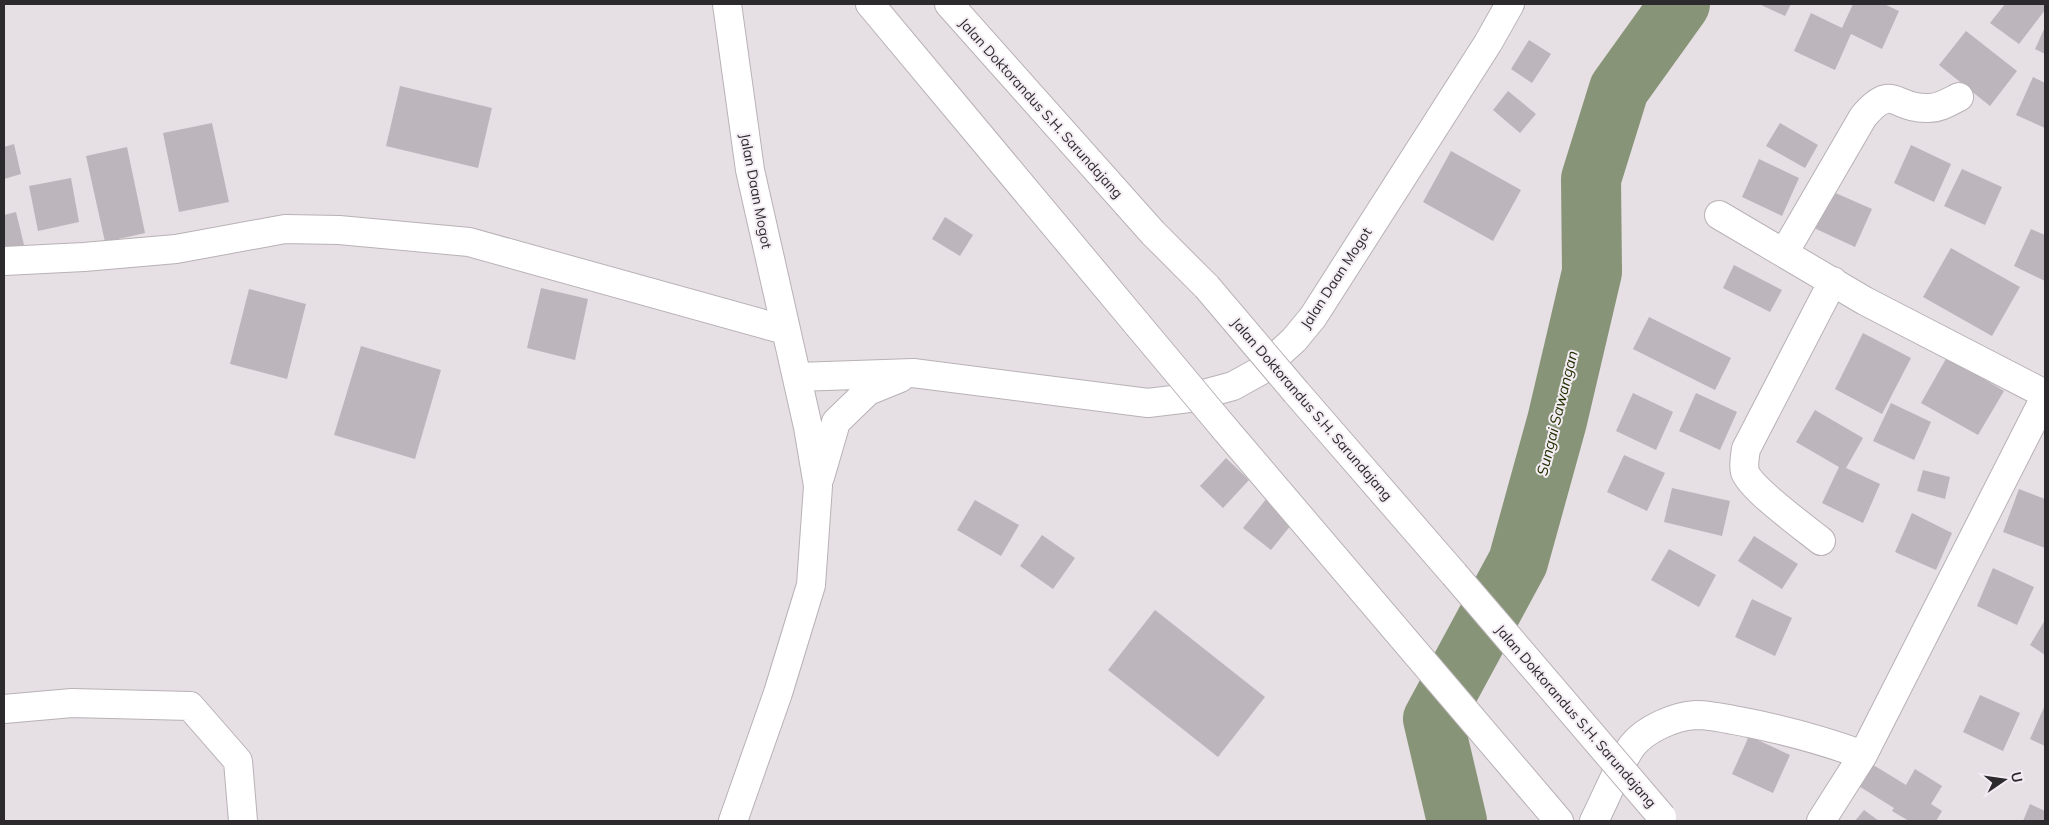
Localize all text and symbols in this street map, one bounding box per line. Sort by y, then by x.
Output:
street label: Jalan Doktorandus S.H. Sarundajang [955,14,1127,202]
street label: Jalan Daan Mogot [736,132,776,250]
street label: Jalan Daan Mogot [1297,224,1375,332]
street label: Jalan Doktorandus S.H. Sarundajang [1228,314,1396,504]
water label: Sungai Sawangan [1532,348,1582,477]
street label: Jalan Doktorandus S.H. Sarundajang [1492,621,1660,811]
north arrow [1979,755,2029,805]
text: U [2007,770,2027,784]

